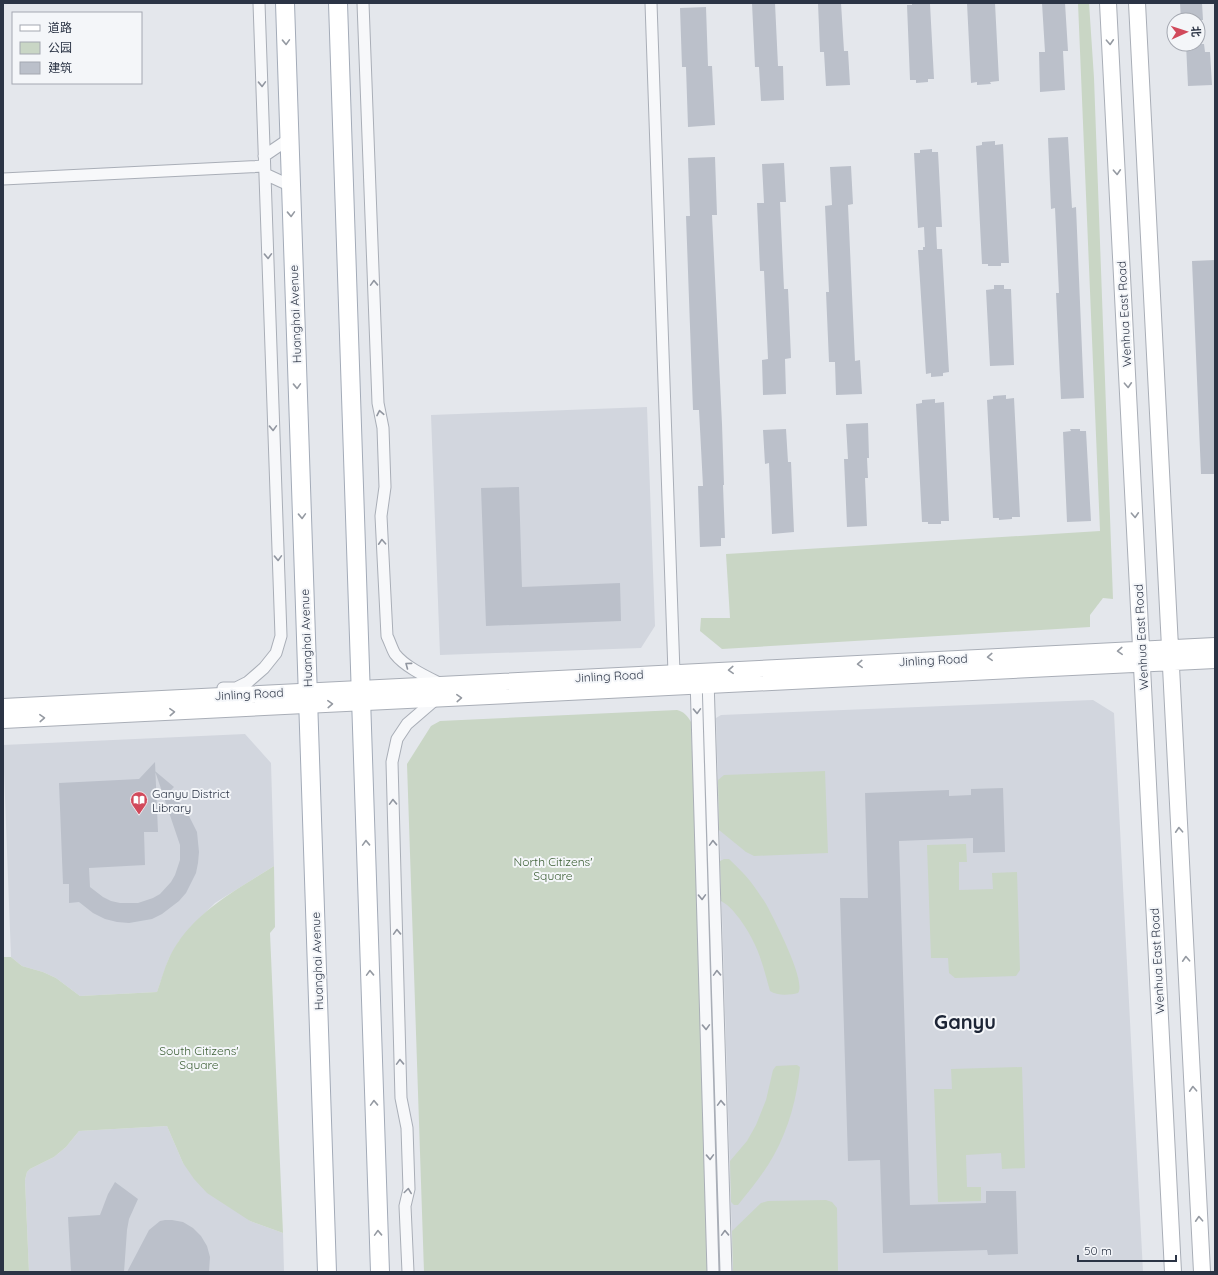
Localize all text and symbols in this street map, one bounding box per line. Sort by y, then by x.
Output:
legend [12,12,142,84]
north arrow [1166,12,1206,52]
text: 道路 [48,20,72,35]
text: 北 [1189,26,1203,37]
one-way arrow [282,39,290,45]
one-way arrow [1106,39,1115,45]
text: 公园 [48,40,72,55]
text: 建筑 [48,60,72,75]
one-way arrow [257,81,266,87]
one-way arrow [1113,169,1121,175]
one-way arrow [287,211,296,217]
one-way arrow [263,253,272,259]
street label: Wenhua East Road [1114,261,1134,367]
street label: Huanghai Avenue [286,264,304,363]
one-way arrow [370,280,378,286]
one-way arrow [293,383,301,389]
one-way arrow [1124,383,1132,389]
one-way arrow [376,410,385,416]
one-way arrow [269,425,277,431]
one-way arrow [1130,512,1139,518]
one-way arrow [297,513,306,519]
one-way arrow [378,539,387,545]
one-way arrow [273,555,282,561]
street label: Wenhua East Road [1131,584,1151,690]
street label: Huanghai Avenue [297,588,315,687]
one-way arrow [1117,646,1123,655]
street label: Jinling Road [898,651,968,669]
one-way arrow [987,653,993,661]
one-way arrow [857,659,863,668]
one-way arrow [405,663,412,670]
one-way arrow [728,666,734,674]
street label: Jinling Road [574,667,644,685]
street label: Jinling Road [214,685,284,703]
one-way arrow [456,693,462,702]
one-way arrow [327,700,333,708]
one-way arrow [169,708,175,716]
one-way arrow [693,708,701,714]
one-way arrow [39,714,45,723]
place label: Ganyu District Library [152,786,230,815]
library icon: Ganyu District Library [129,790,149,815]
one-way arrow [389,799,397,805]
one-way arrow [1175,827,1184,833]
one-way arrow [362,840,370,846]
one-way arrow [709,840,717,846]
park label: North Citizens' Square [513,854,593,883]
one-way arrow [698,894,707,900]
street label: Wenhua East Road [1147,908,1167,1014]
street label: Huanghai Avenue [308,911,326,1010]
one-way arrow [393,929,401,935]
one-way arrow [1182,956,1190,962]
one-way arrow [366,970,374,976]
one-way arrow [713,970,721,976]
district label: Ganyu [934,1009,996,1034]
one-way arrow [702,1024,710,1030]
park label: South Citizens' Square [159,1043,239,1072]
one-way arrow [396,1059,404,1065]
one-way arrow [1188,1086,1197,1092]
one-way arrow [370,1100,378,1106]
one-way arrow [717,1100,725,1106]
one-way arrow [706,1154,714,1160]
one-way arrow [403,1188,412,1194]
one-way arrow [1195,1216,1204,1222]
one-way arrow [374,1230,383,1236]
one-way arrow [720,1230,729,1236]
scale bar [1078,1237,1176,1263]
text: 50 m [1084,1243,1112,1258]

